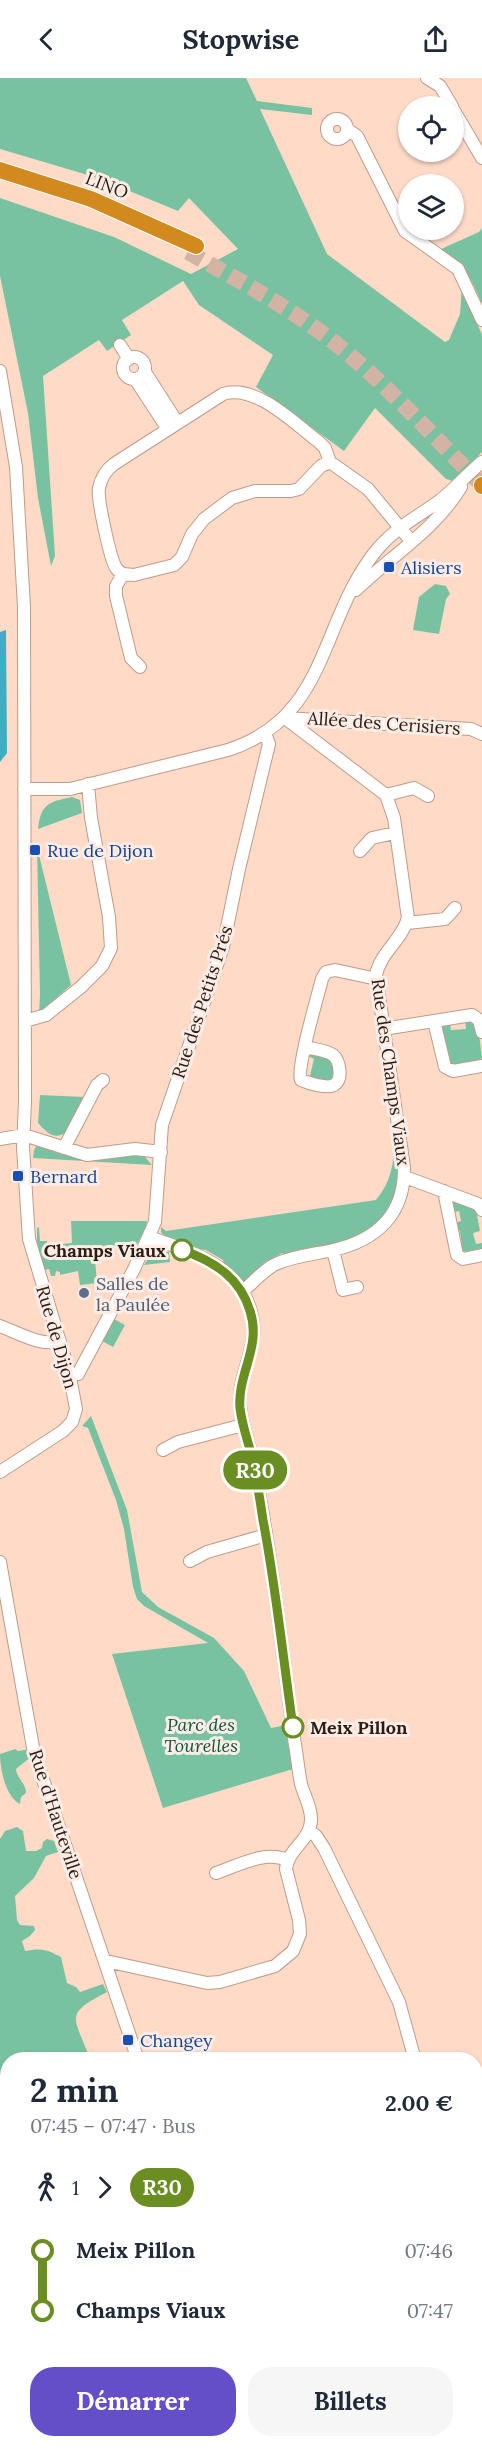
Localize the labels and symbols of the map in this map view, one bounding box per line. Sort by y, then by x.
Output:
street label: LINO [82,166,132,204]
place label: Alisiers [400,556,462,579]
marker: Alisiers [382,560,396,574]
street label: Allée des Cerisiers [306,706,461,740]
place label: Rue de Dijon [47,839,153,862]
marker: Rue de Dijon [28,843,42,857]
street label: Rue des Petits Prés [166,923,238,1081]
street label: Rue des Champs Viaux [366,977,416,1167]
place label: Bernard [30,1165,98,1188]
marker: Bernard [11,1169,25,1183]
place label: Champs Viaux [44,1239,166,1262]
marker: Champs Viaux [171,1239,193,1261]
place label: Salles de la Paulée [96,1272,170,1316]
street label: Rue de Dijon [31,1283,83,1391]
marker: Salles de la Paulée [77,1286,91,1300]
line badge: R30 [220,1450,290,1490]
park label: Parc des Tourelles [164,1713,238,1757]
marker: Meix Pillon [282,1716,304,1738]
place label: Meix Pillon [310,1716,408,1739]
street label: Rue d'Hauteville [24,1746,88,1882]
place label: Changey [140,2029,213,2052]
marker: Changey [121,2033,135,2047]

